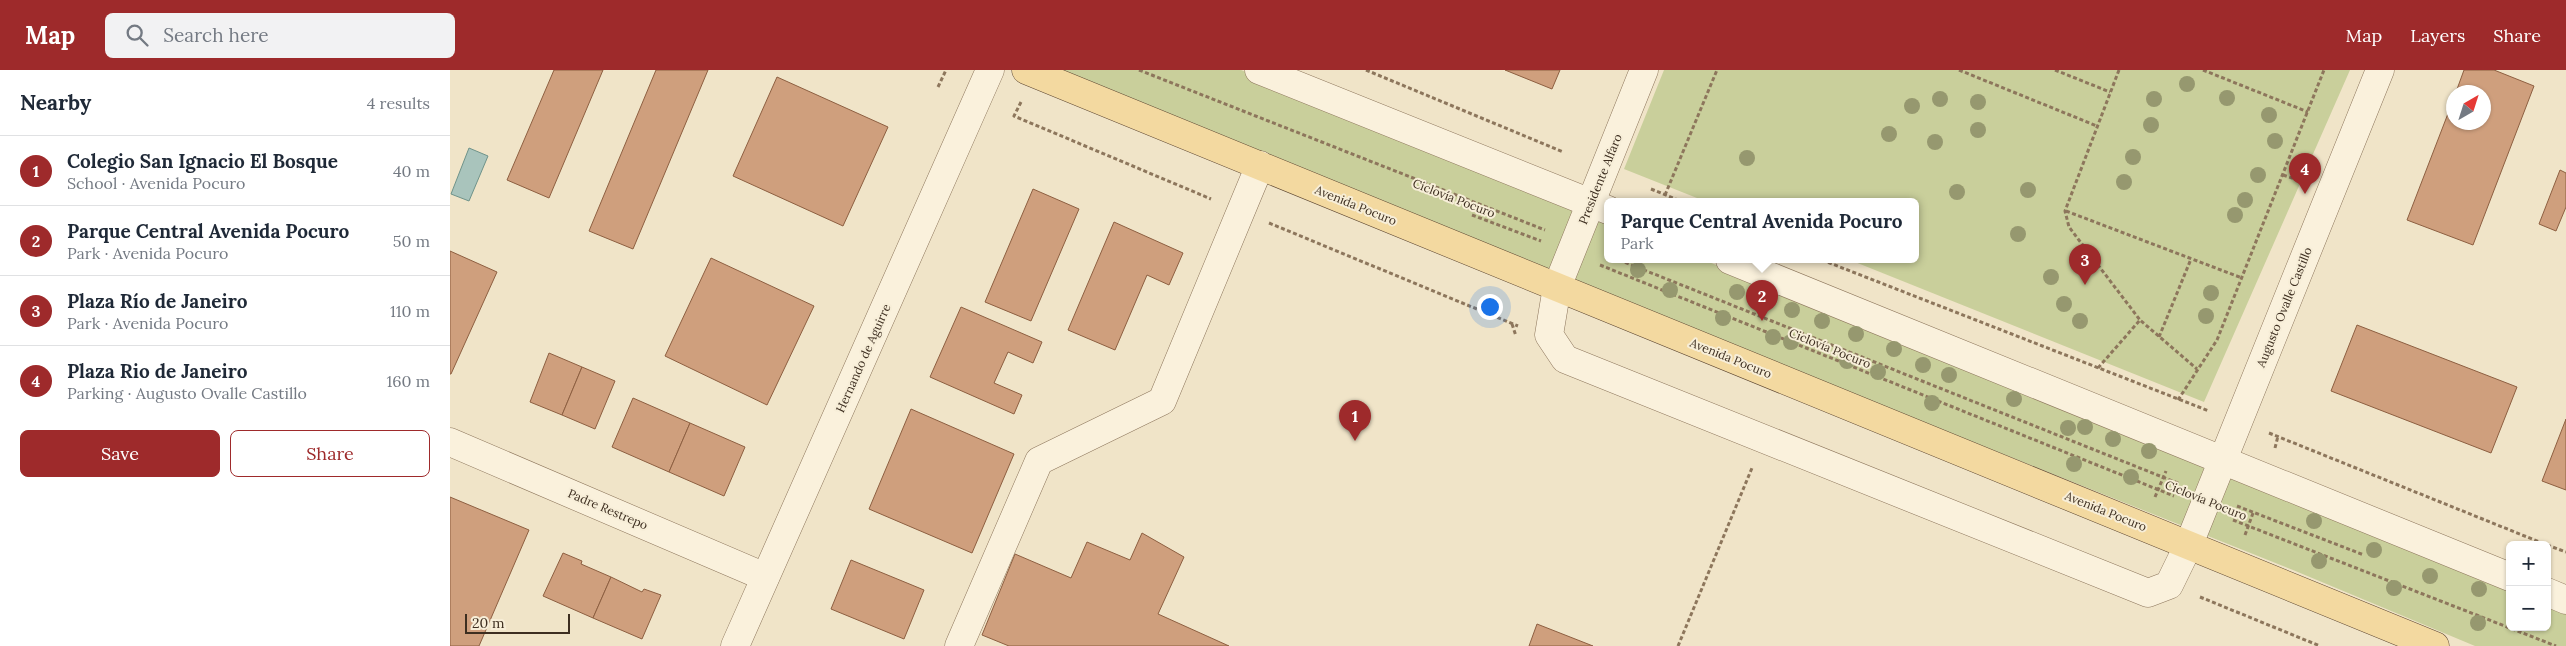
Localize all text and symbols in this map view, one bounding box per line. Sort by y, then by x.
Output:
search box [105,13,455,58]
text: Map [25,20,75,51]
icon: search [123,21,151,49]
text: Search here [163,23,269,47]
text: Map [2346,24,2382,47]
text: Layers [2410,24,2465,47]
text: Share [2493,24,2541,47]
north arrow [2446,85,2491,130]
text: Nearby [20,89,91,116]
text: 4 results [367,93,430,113]
street label: Presidente Alfaro [1575,132,1625,226]
text: Colegio San Ignacio El Bosque [67,149,338,173]
pin: 4 [2289,153,2321,194]
text: 1 [33,161,39,181]
text: 40 m [393,161,430,181]
text: School · Avenida Pocuro [67,173,245,193]
street label: Ciclovía Pocuro [1411,175,1497,221]
street label: Avenida Pocuro [1312,181,1399,228]
popup [1604,198,1919,263]
text: Parque Central Avenida Pocuro [1620,209,1903,233]
text: Parque Central Avenida Pocuro [67,219,349,243]
text: 2 [32,231,40,251]
text: 50 m [393,231,430,251]
text: Park [1620,233,1654,253]
text: Park · Avenida Pocuro [67,243,228,263]
pin: 3 [2069,244,2101,285]
street label: Augusto Ovalle Castillo [2253,245,2315,370]
pin: 2 [1746,280,1778,321]
text: Plaza Río de Janeiro [67,289,247,313]
your location [1477,294,1503,320]
text: 3 [32,301,40,321]
text: 110 m [390,301,430,321]
street label: Hernando de Aguirre [832,301,894,415]
text: Park · Avenida Pocuro [67,313,228,333]
street label: Ciclovía Pocuro [1787,325,1873,371]
street label: Avenida Pocuro [1687,334,1774,381]
text: Plaza Rio de Janeiro [67,359,247,383]
text: 4 [32,371,40,391]
text: 160 m [386,371,430,391]
text: Parking · Augusto Ovalle Castillo [67,383,307,403]
pin: 1 [1339,400,1371,441]
button: Save [20,430,220,477]
button: Share [230,430,430,477]
street label: Ciclovía Pocuro [2163,477,2249,523]
street label: Padre Restrepo [566,485,650,533]
street label: Avenida Pocuro [2062,487,2149,534]
map controls [2506,541,2551,631]
button: + [2506,541,2551,586]
button: − [2506,586,2551,631]
scale bar [465,611,570,634]
text: 20 m [472,614,504,632]

